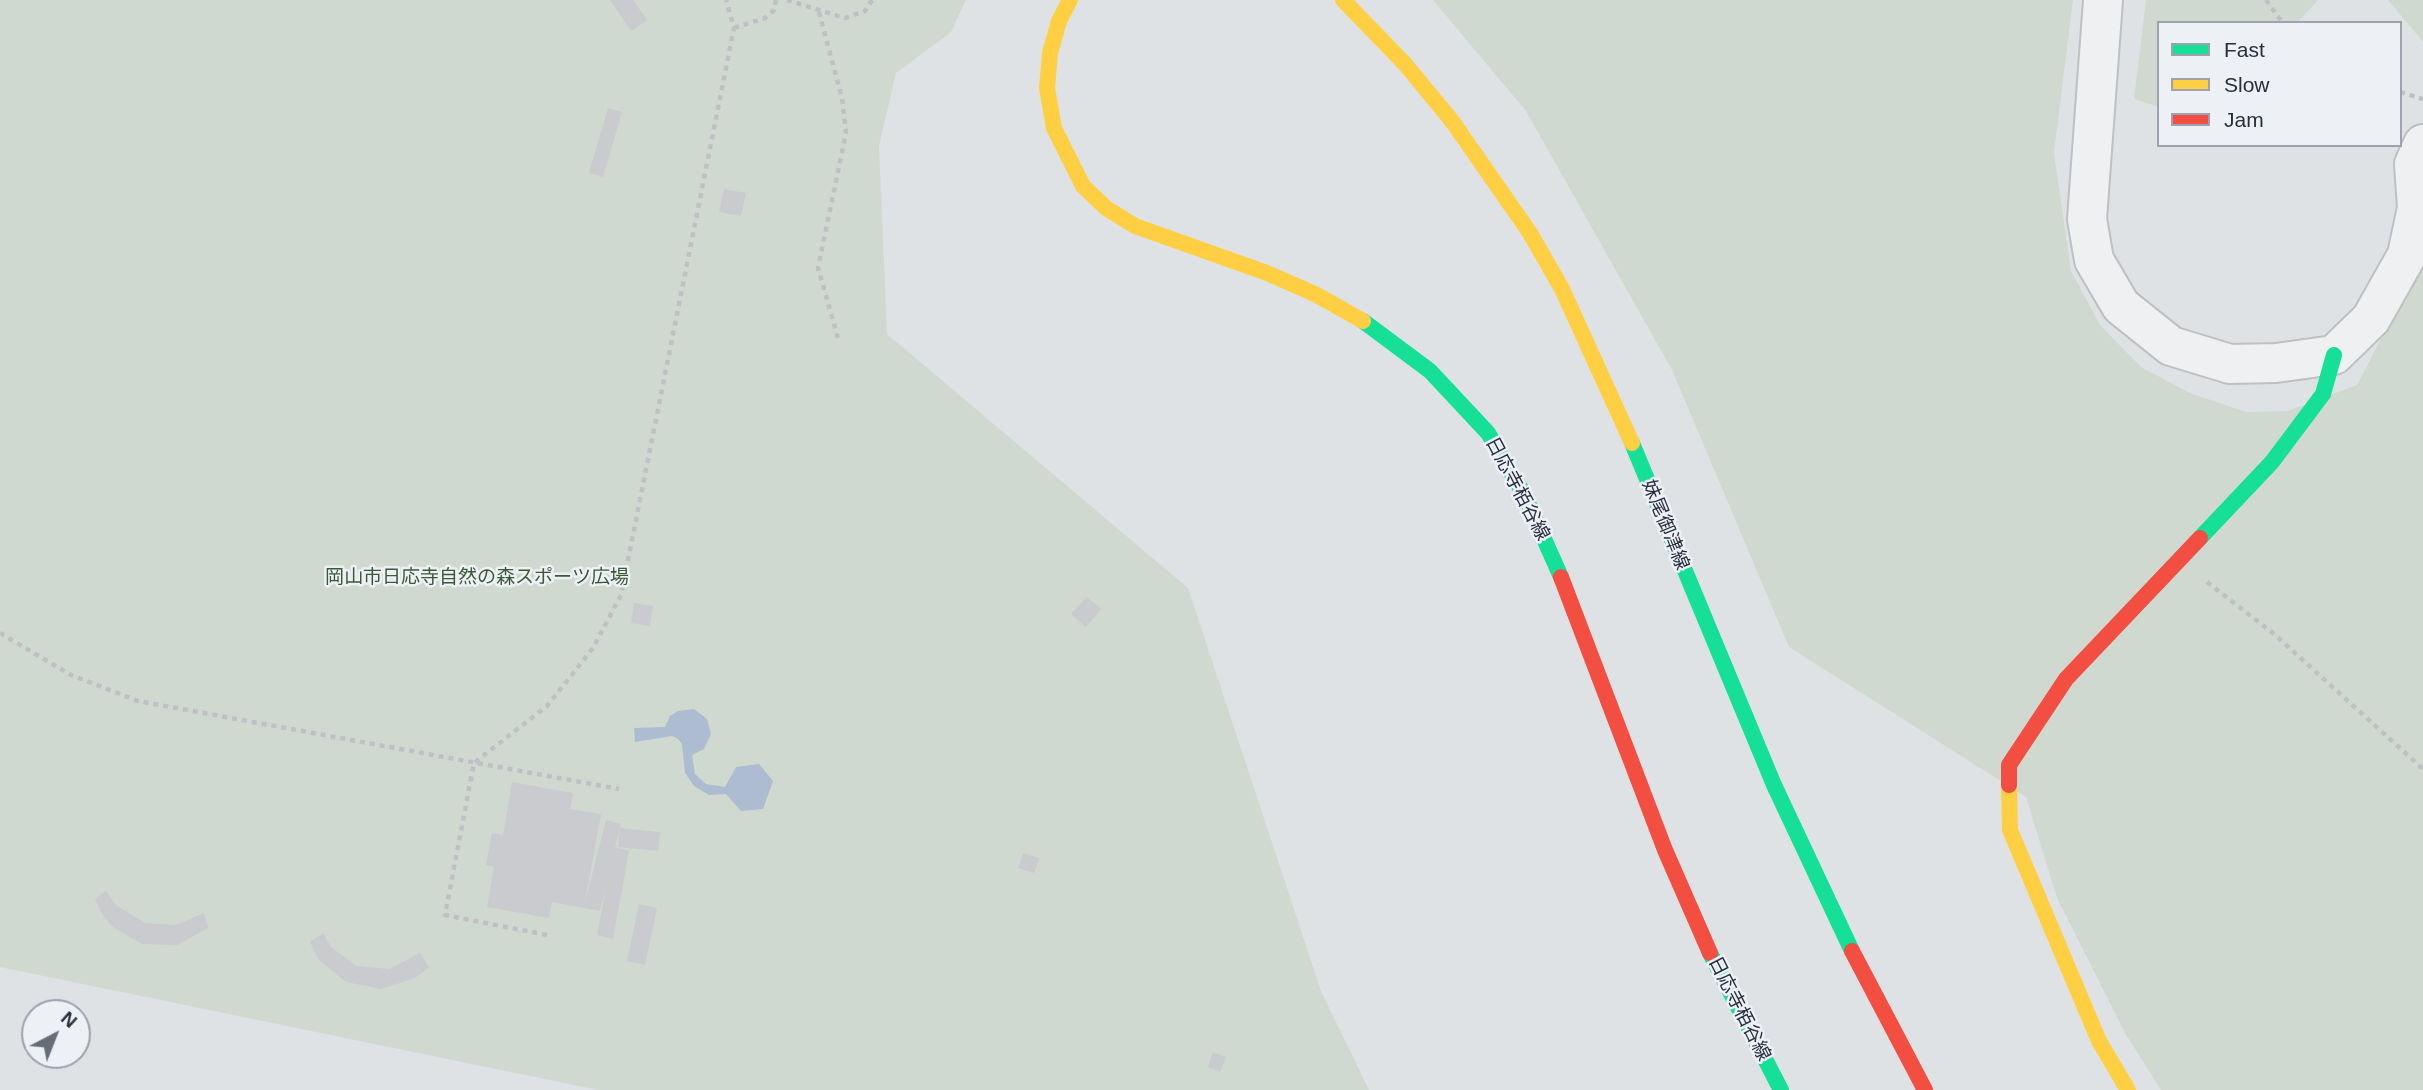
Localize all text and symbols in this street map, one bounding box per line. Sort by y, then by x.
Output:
legend [2157,21,2402,147]
text: Fast [2224,38,2265,61]
text: Slow [2224,73,2270,96]
text: Jam [2224,108,2264,131]
street label: 日応寺栢谷線 [1480,433,1554,545]
street label: 妹尾御津線 [1637,477,1693,573]
park label: 岡山市日応寺自然の森スポーツ広場 [325,567,629,589]
street label: 日応寺栢谷線 [1703,953,1775,1065]
north arrow [21,999,91,1069]
text: N [57,1007,81,1032]

